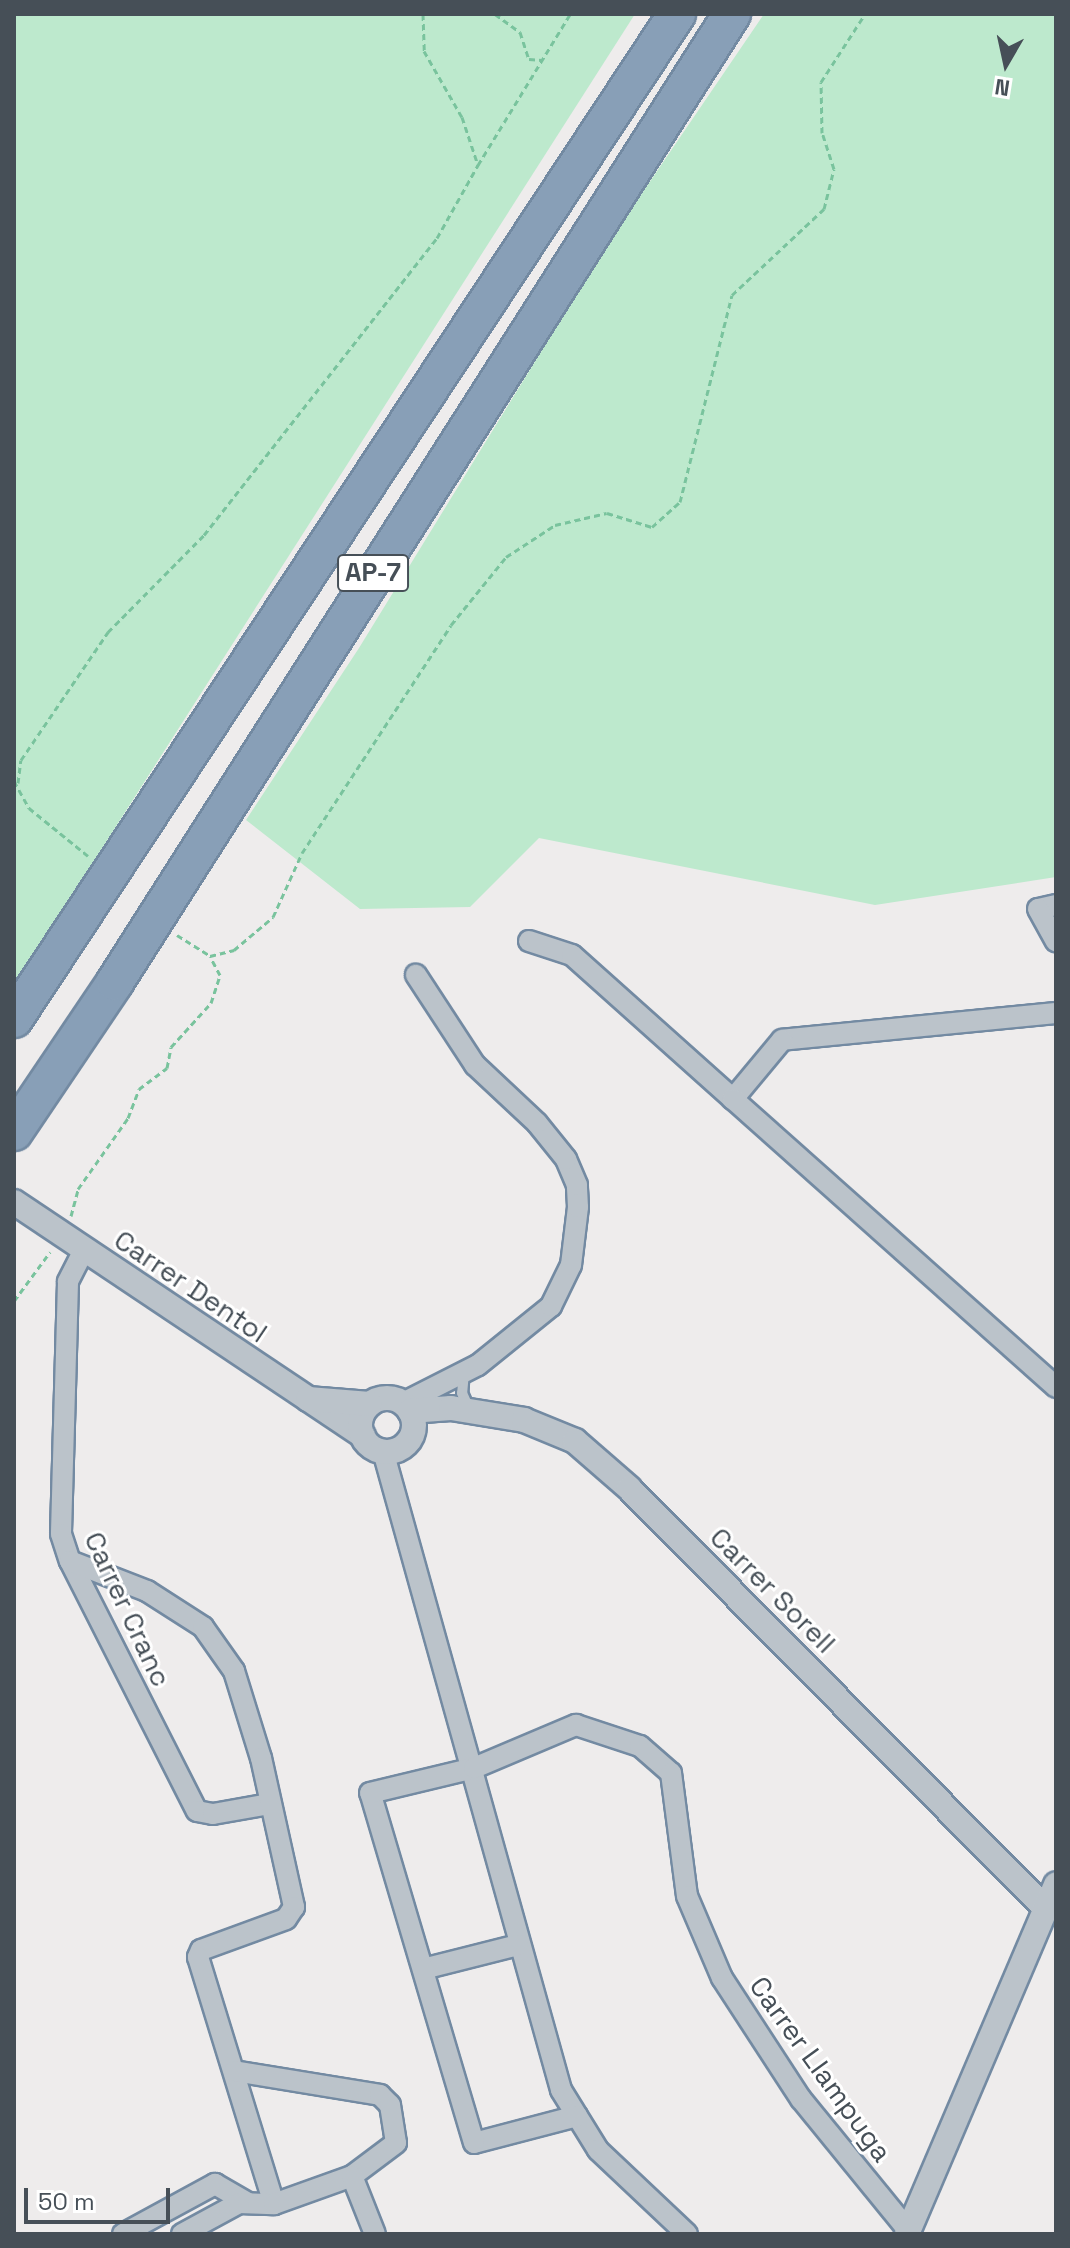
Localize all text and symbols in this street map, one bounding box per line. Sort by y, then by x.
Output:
north arrow [966,24,1046,104]
text: N [993,73,1012,103]
road number: AP-7 [337,551,409,595]
street label: Carrer Dentol [108,1222,274,1350]
street label: Carrer Sorell [703,1520,843,1660]
street label: Carrer Cranc [77,1526,179,1692]
street label: Carrer Llampuga [743,1970,899,2168]
scale bar [28,2172,174,2222]
text: 50 m [38,2186,95,2217]

